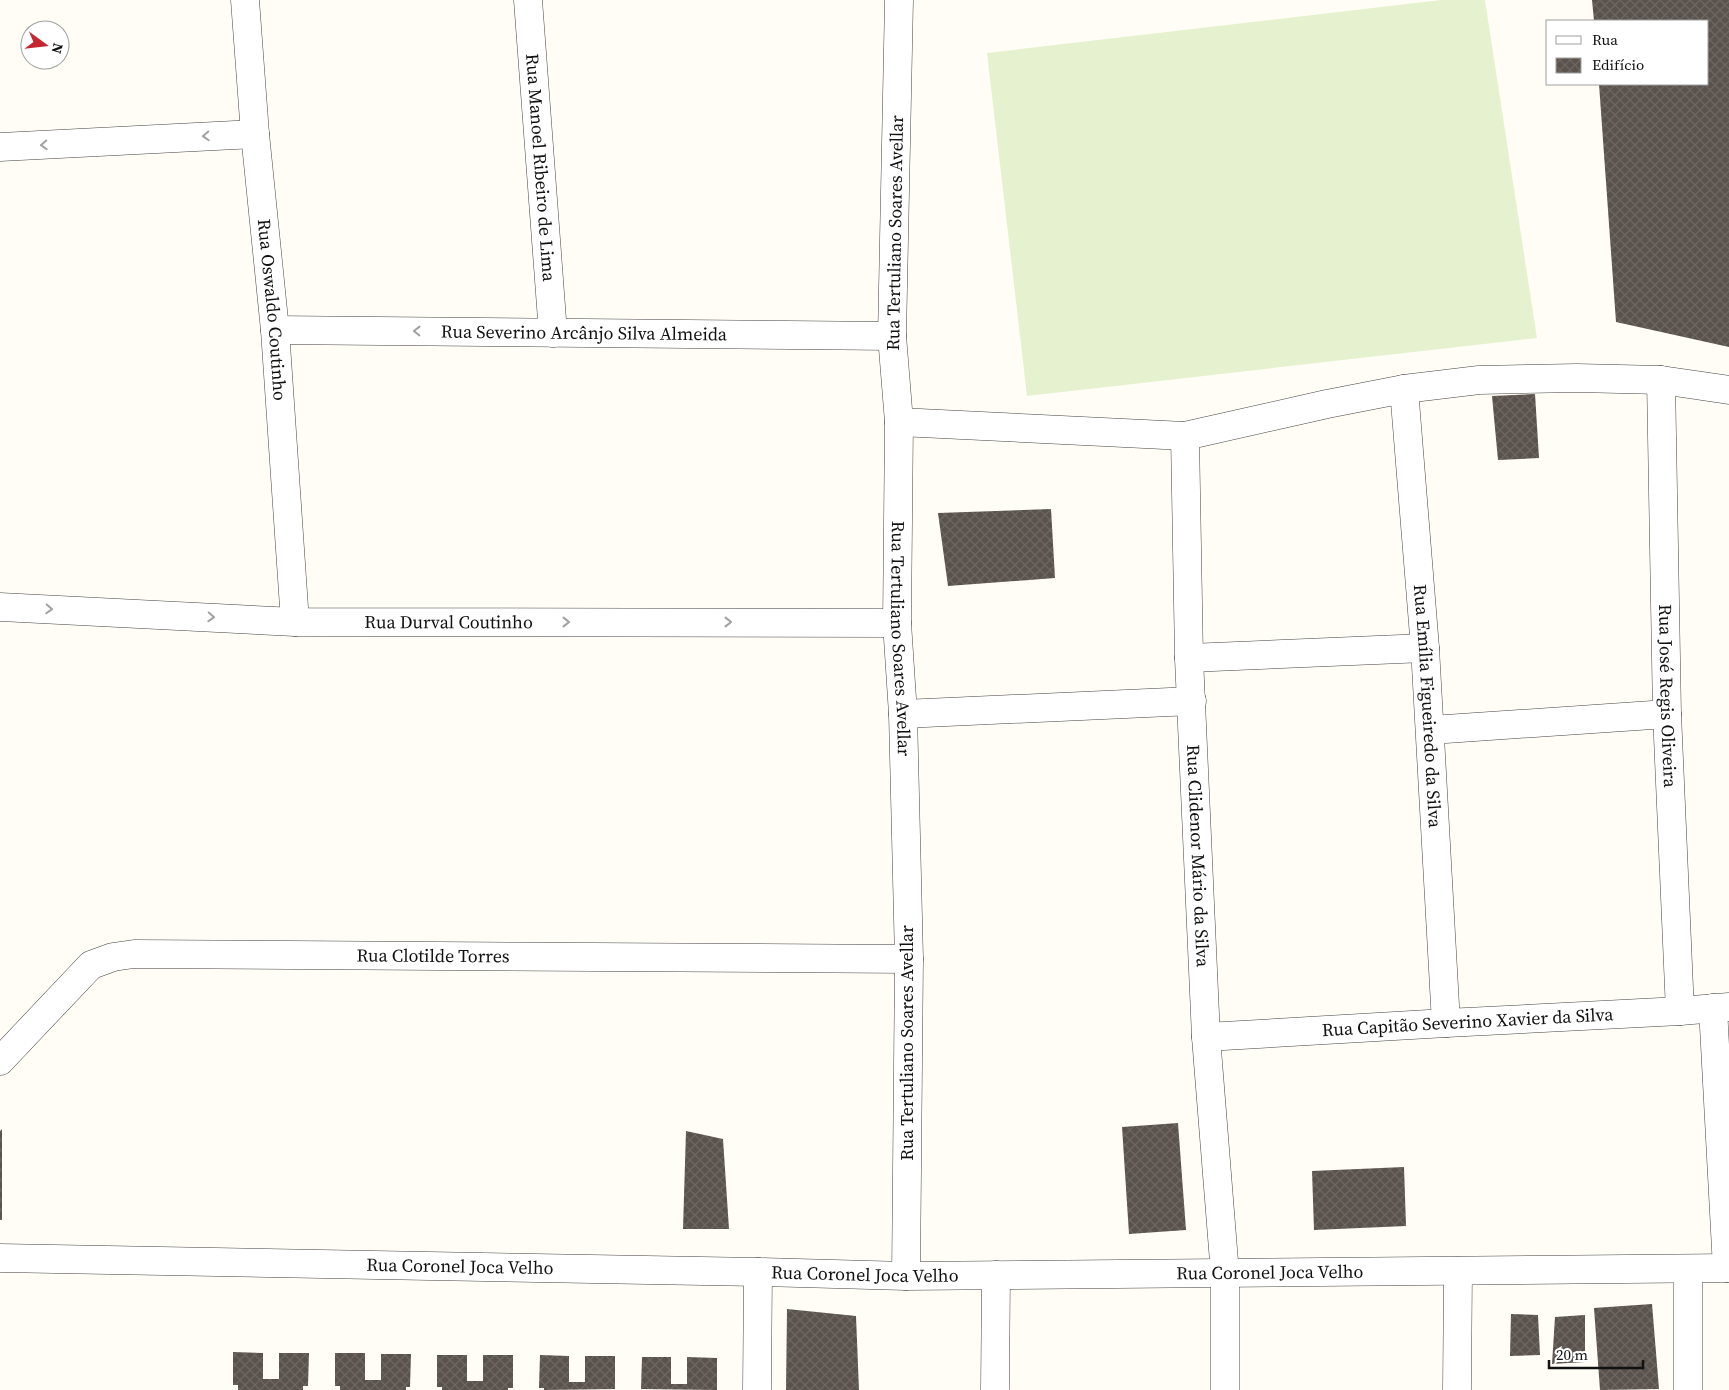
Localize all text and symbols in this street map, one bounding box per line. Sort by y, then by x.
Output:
north arrow [20,20,70,70]
legend [1546,20,1709,85]
text: Rua [1592,29,1618,50]
text: N [47,41,69,56]
street label: Rua Manoel Ribeiro de Lima [520,53,562,283]
text: Edifício [1592,54,1644,75]
street label: Rua Tertuliano Soares Avellar [880,115,909,351]
one-way arrow [202,131,210,142]
one-way arrow [40,140,48,151]
street label: Rua Oswaldo Coutinho [252,218,293,402]
street label: Rua Severino Arcânjo Silva Almeida [441,319,728,346]
one-way arrow [413,326,420,336]
street label: Rua Tertuliano Soares Avellar [885,521,917,757]
street label: Rua Emília Figueiredo da Silva [1408,583,1448,829]
one-way arrow [45,604,53,615]
street label: Rua José Regis Oliveira [1653,604,1683,789]
street label: Rua Durval Coutinho [364,609,533,634]
one-way arrow [207,612,215,623]
one-way arrow [562,617,570,627]
one-way arrow [725,617,733,628]
street label: Rua Clidenor Mário da Silva [1181,744,1216,968]
street label: Rua Tertuliano Soares Avellar [894,925,919,1161]
street label: Rua Clotilde Torres [356,942,510,968]
street label: Rua Capitão Severino Xavier da Silva [1321,1001,1615,1042]
street label: Rua Coronel Joca Velho [366,1252,554,1280]
street label: Rua Coronel Joca Velho [771,1259,959,1288]
street label: Rua Coronel Joca Velho [1176,1259,1364,1285]
scale bar [1549,1338,1643,1370]
text: 20 m [1556,1344,1588,1365]

